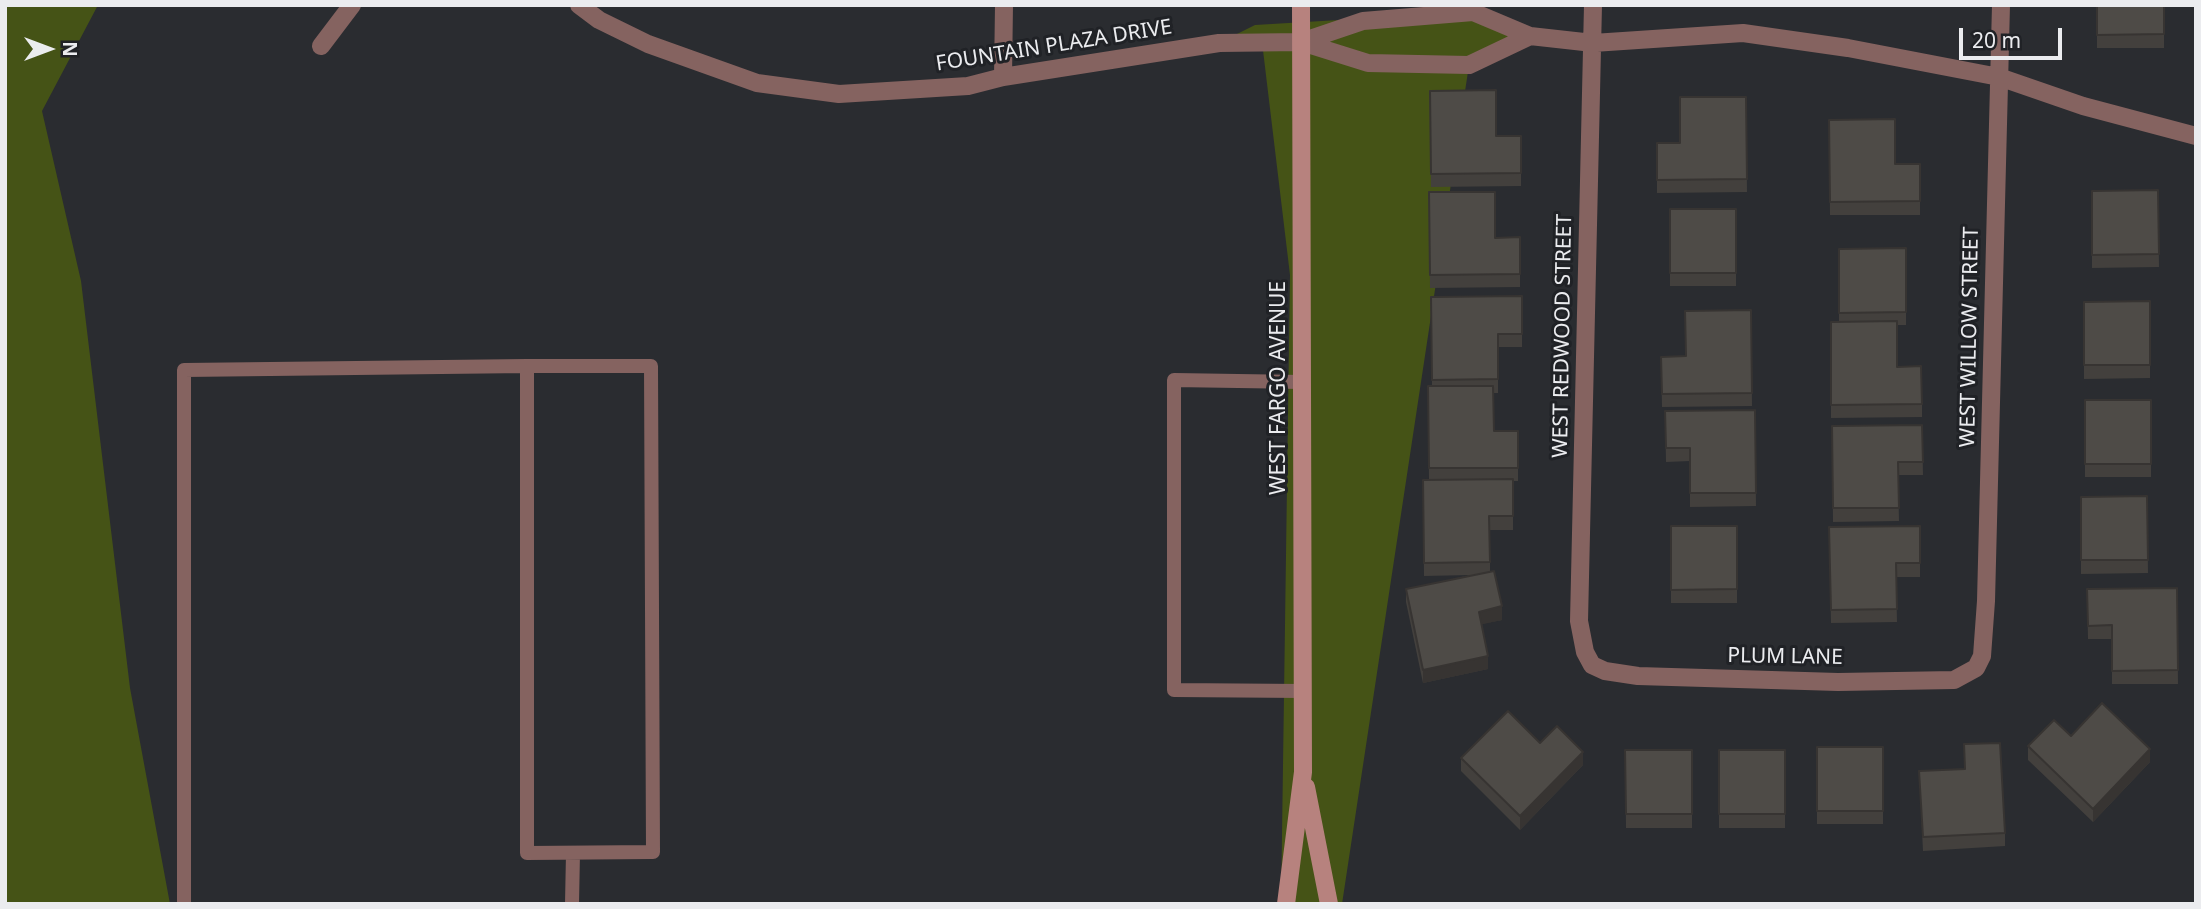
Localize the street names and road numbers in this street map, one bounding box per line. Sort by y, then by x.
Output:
street label: FOUNTAIN PLAZA DRIVE [934,15,1174,77]
street label: WEST REDWOOD STREET [1548,214,1578,458]
street label: WEST WILLOW STREET [1955,227,1985,447]
street label: WEST FARGO AVENUE [1266,281,1292,495]
street label: PLUM LANE [1727,643,1843,671]

